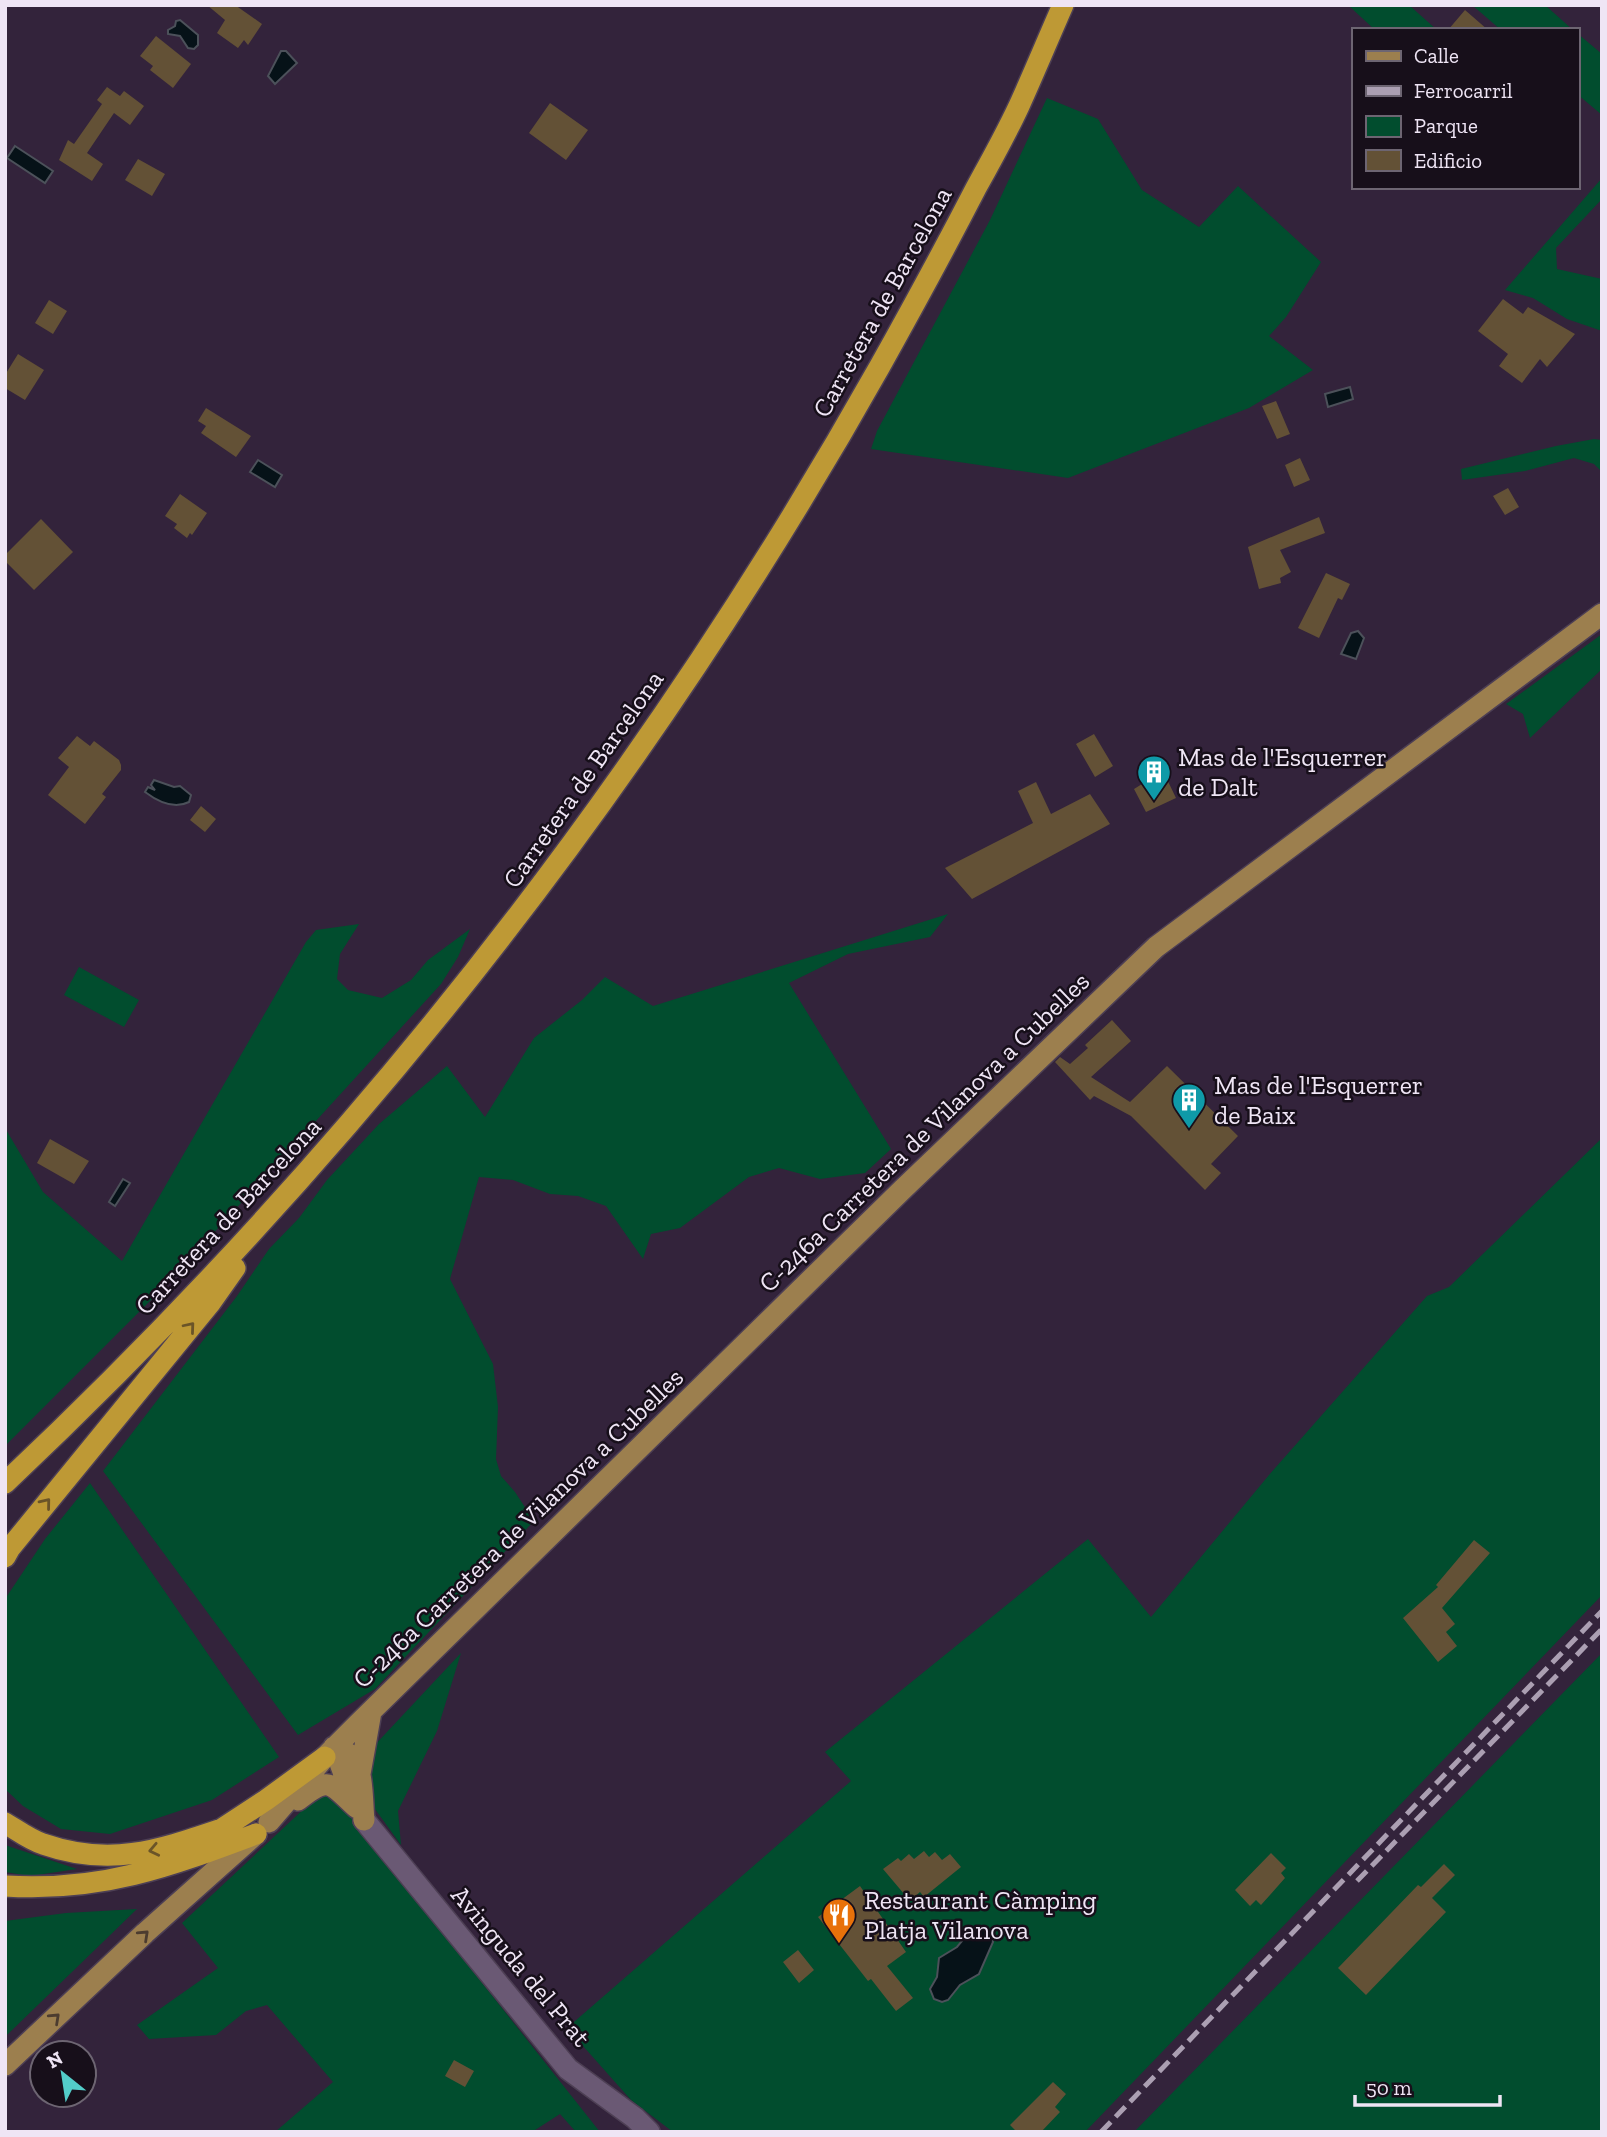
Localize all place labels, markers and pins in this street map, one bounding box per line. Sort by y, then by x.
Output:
place label: Mas de l'Esquerrer de Dalt [1178,741,1387,803]
building icon: Mas de l'Esquerrer de Dalt [1135,753,1173,802]
place label: Mas de l'Esquerrer de Baix [1214,1069,1423,1131]
building icon: Mas de l'Esquerrer de Baix [1170,1081,1208,1130]
place label: Restaurant Càmping Platja Vilanova [864,1884,1097,1946]
restaurant icon: Restaurant Càmping Platja Vilanova [820,1896,858,1945]

